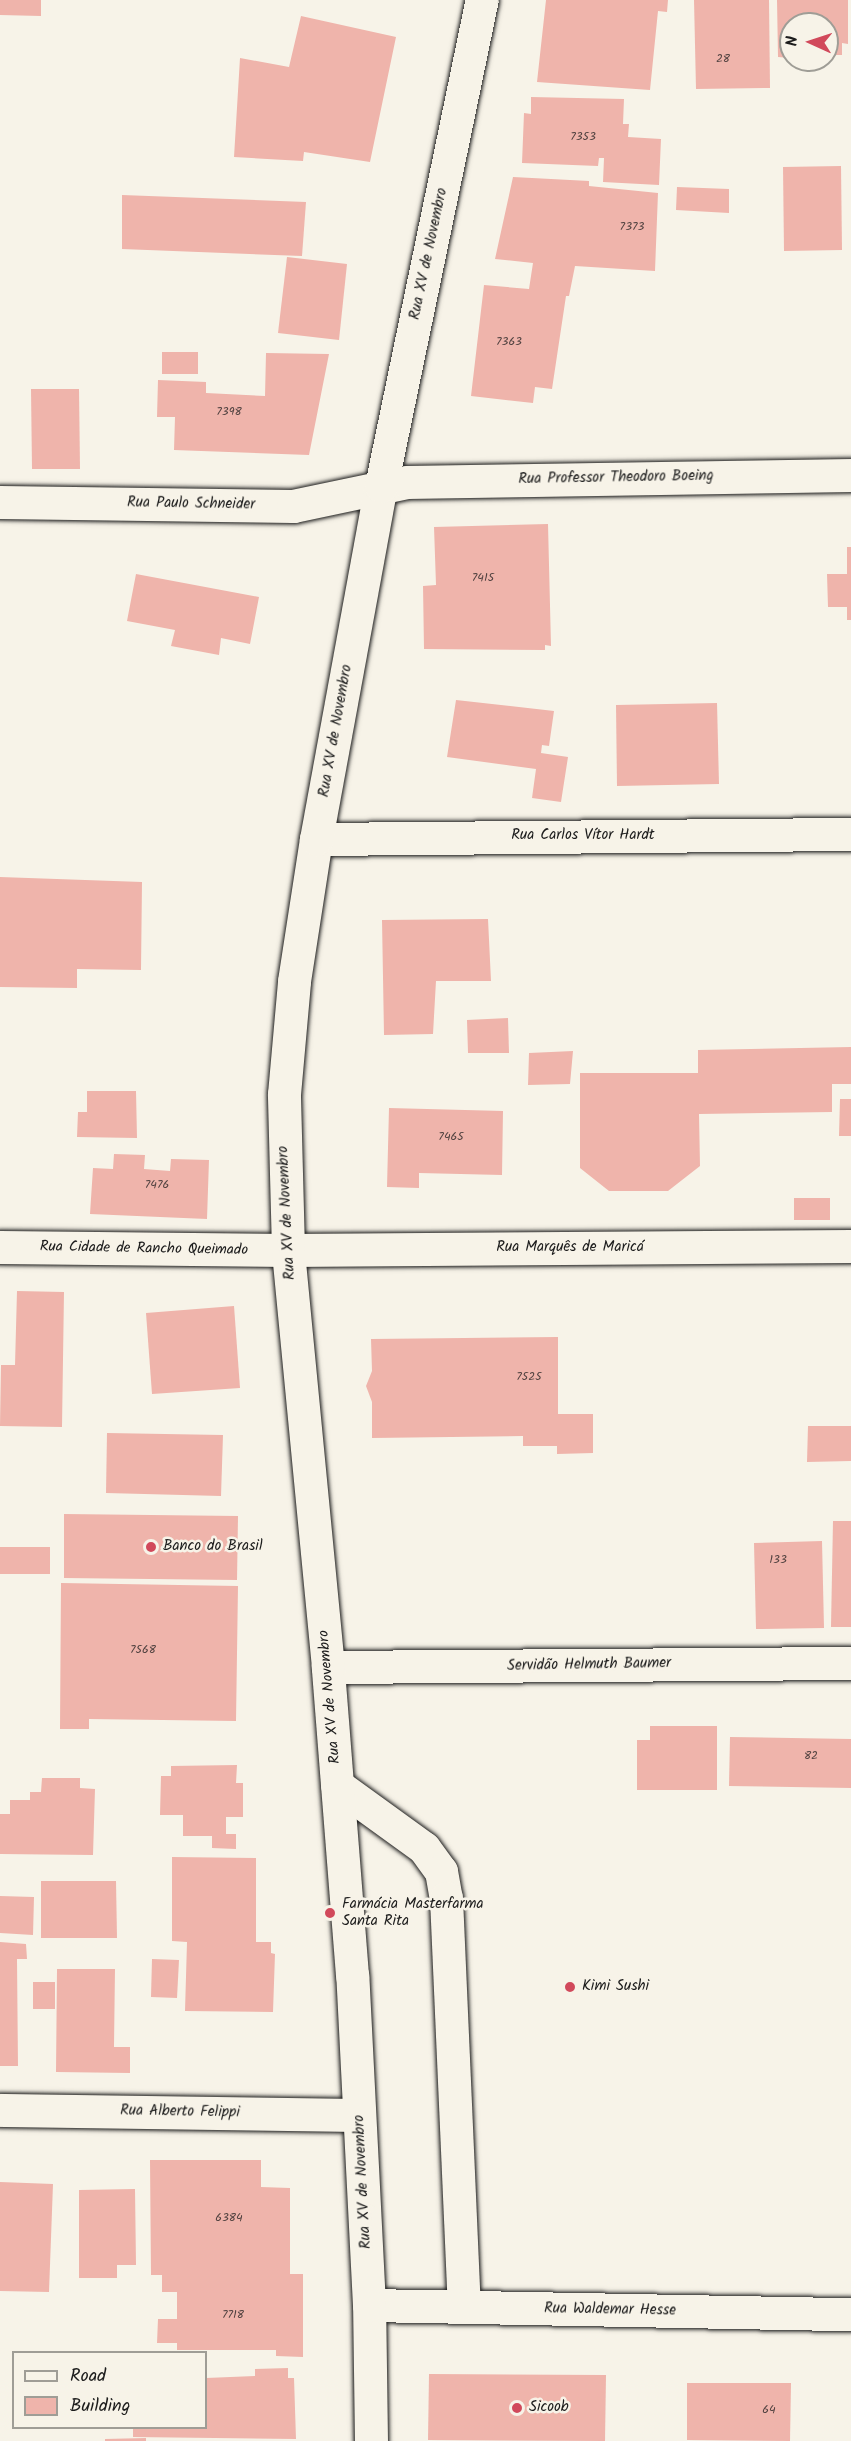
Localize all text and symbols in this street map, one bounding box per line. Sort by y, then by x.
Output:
north arrow [779,12,839,72]
text: N [780,35,805,47]
house number: 28 [716,52,730,66]
house number: 7353 [570,130,596,144]
street label: Rua XV de Novembro [406,186,452,322]
house number: 7373 [620,220,644,234]
house number: 7363 [496,335,522,349]
house number: 7398 [216,405,242,419]
street label: Rua Professor Theodoro Boeing [518,467,714,489]
street label: Rua Paulo Schneider [127,494,255,514]
house number: 7415 [472,571,494,585]
street label: Rua XV de Novembro [315,663,357,799]
street label: Rua Carlos Vítor Hardt [511,827,655,845]
house number: 7465 [438,1130,464,1144]
street label: Rua XV de Novembro [274,1146,300,1280]
house number: 7476 [145,1178,169,1192]
street label: Rua Cidade de Rancho Queimado [40,1238,248,1260]
street label: Rua Marquês de Maricá [496,1239,644,1257]
house number: 7525 [516,1370,542,1384]
place label: Banco do Brasil [163,1538,263,1556]
marker: Banco do Brasil [144,1540,158,1554]
house number: 133 [769,1553,787,1567]
street label: Rua XV de Novembro [315,1629,345,1765]
house number: 7568 [130,1643,156,1657]
street label: Servidão Helmuth Baumer [507,1655,671,1675]
house number: 82 [804,1749,818,1763]
place label: Farmácia Masterfarma Santa Rita [342,1895,484,1930]
marker: Farmácia Masterfarma Santa Rita [323,1906,337,1920]
place label: Kimi Sushi [582,1978,649,1996]
marker: Kimi Sushi [563,1980,577,1994]
street label: Rua Alberto Felippi [120,2102,240,2122]
street label: Rua XV de Novembro [350,2115,376,2249]
house number: 6384 [215,2211,243,2225]
street label: Rua Waldemar Hesse [544,2300,676,2320]
house number: 7718 [222,2308,244,2322]
legend [12,2351,207,2429]
text: Road [70,2362,106,2391]
text: Building [70,2392,130,2421]
place label: Sicoob [529,2399,569,2417]
marker: Sicoob [510,2401,524,2415]
house number: 64 [762,2403,776,2417]

